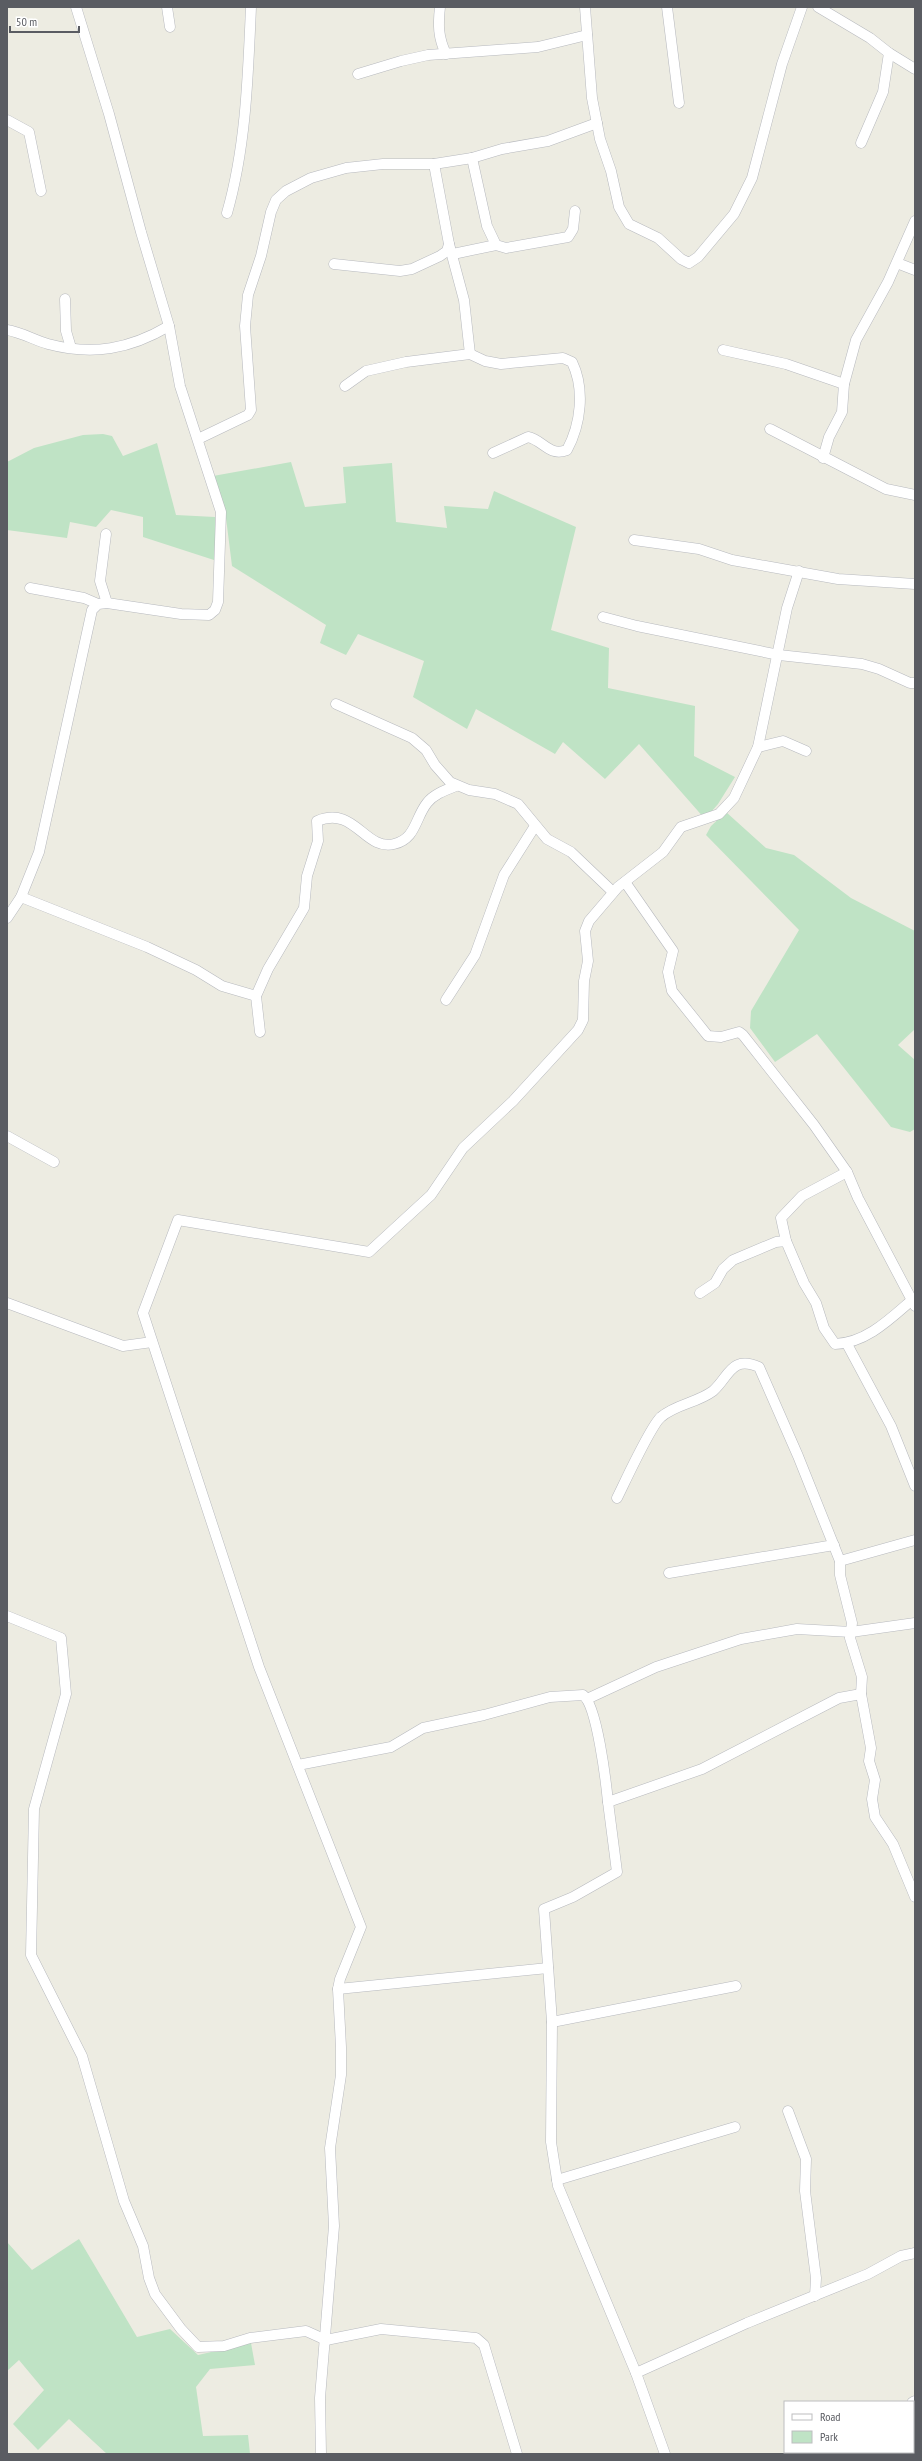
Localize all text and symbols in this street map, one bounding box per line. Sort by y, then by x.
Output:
scale bar [10,8,79,34]
text: 50 m [16,14,37,29]
legend [784,2401,914,2453]
text: Road [820,2409,840,2424]
text: Park [820,2429,838,2444]

